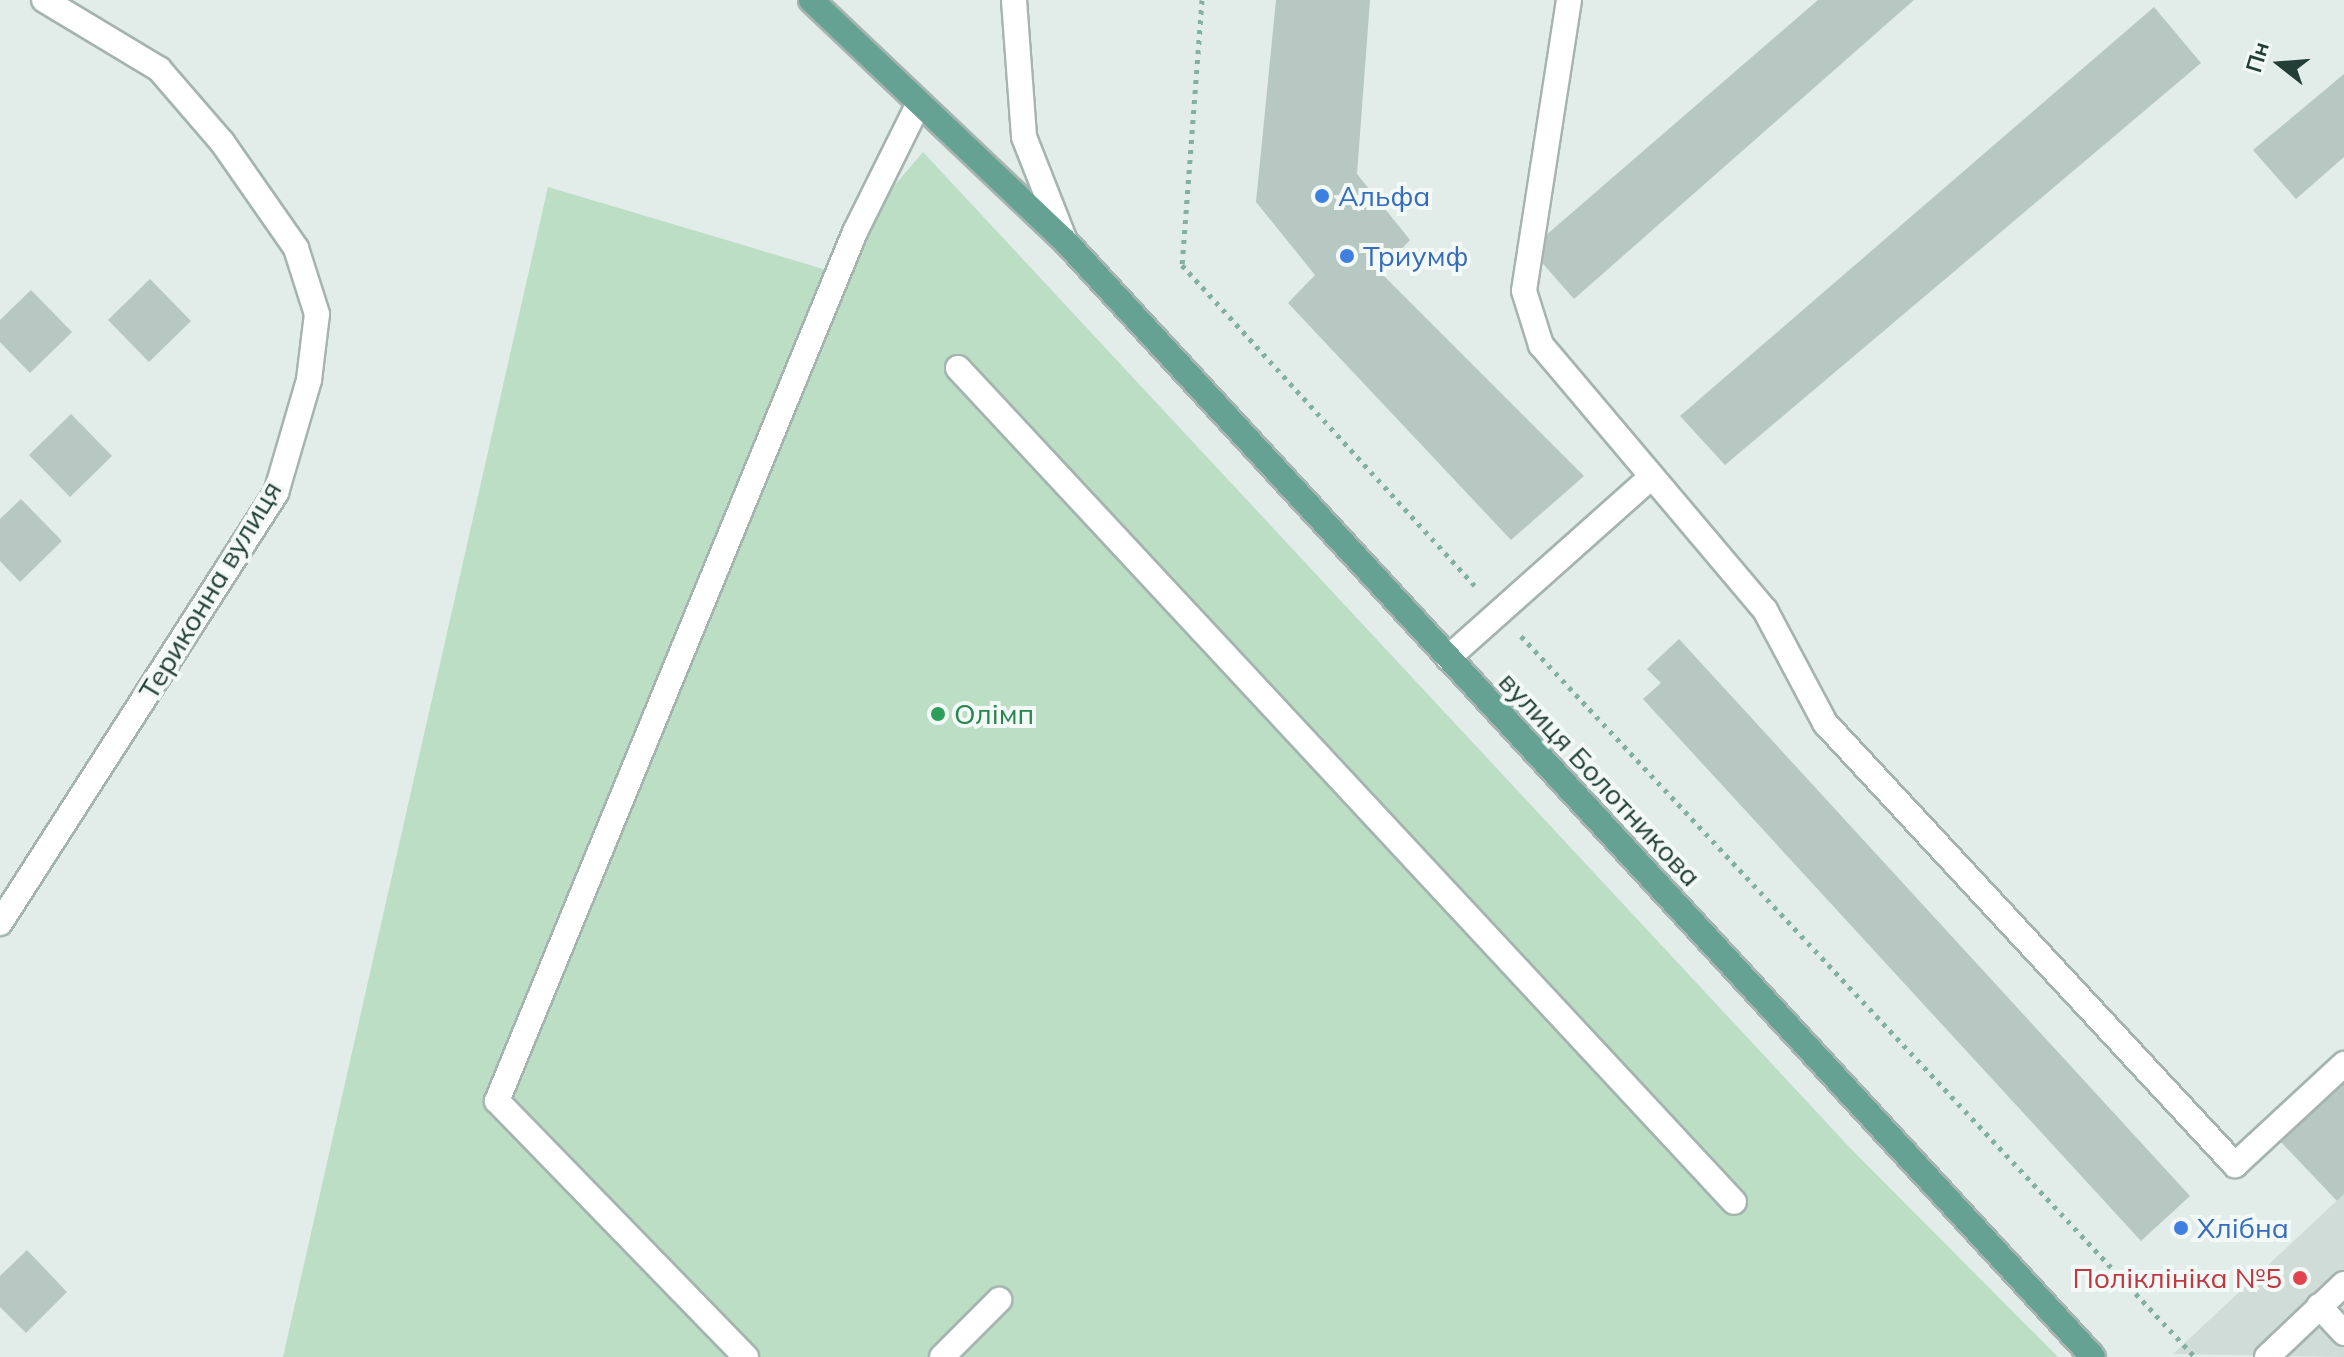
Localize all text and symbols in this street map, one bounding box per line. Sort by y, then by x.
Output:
north arrow [2240,24,2320,104]
text: Пн [2239,38,2275,76]
place label: Альфа [1338,179,1430,213]
marker: Альфа [1313,187,1331,205]
place label: Триумф [1363,239,1468,273]
marker: Триумф [1338,247,1356,265]
street label: Териконна вулиця [132,475,288,705]
street label: вулиця Болотникова [1492,665,1708,893]
place label: Олімп [954,697,1034,731]
marker: Олімп [929,705,947,723]
place label: Хлібна [2197,1211,2289,1245]
marker: Хлібна [2172,1219,2190,1237]
place label: Поліклініка №5 [2072,1261,2282,1295]
marker: Поліклініка №5 [2289,1267,2311,1289]

